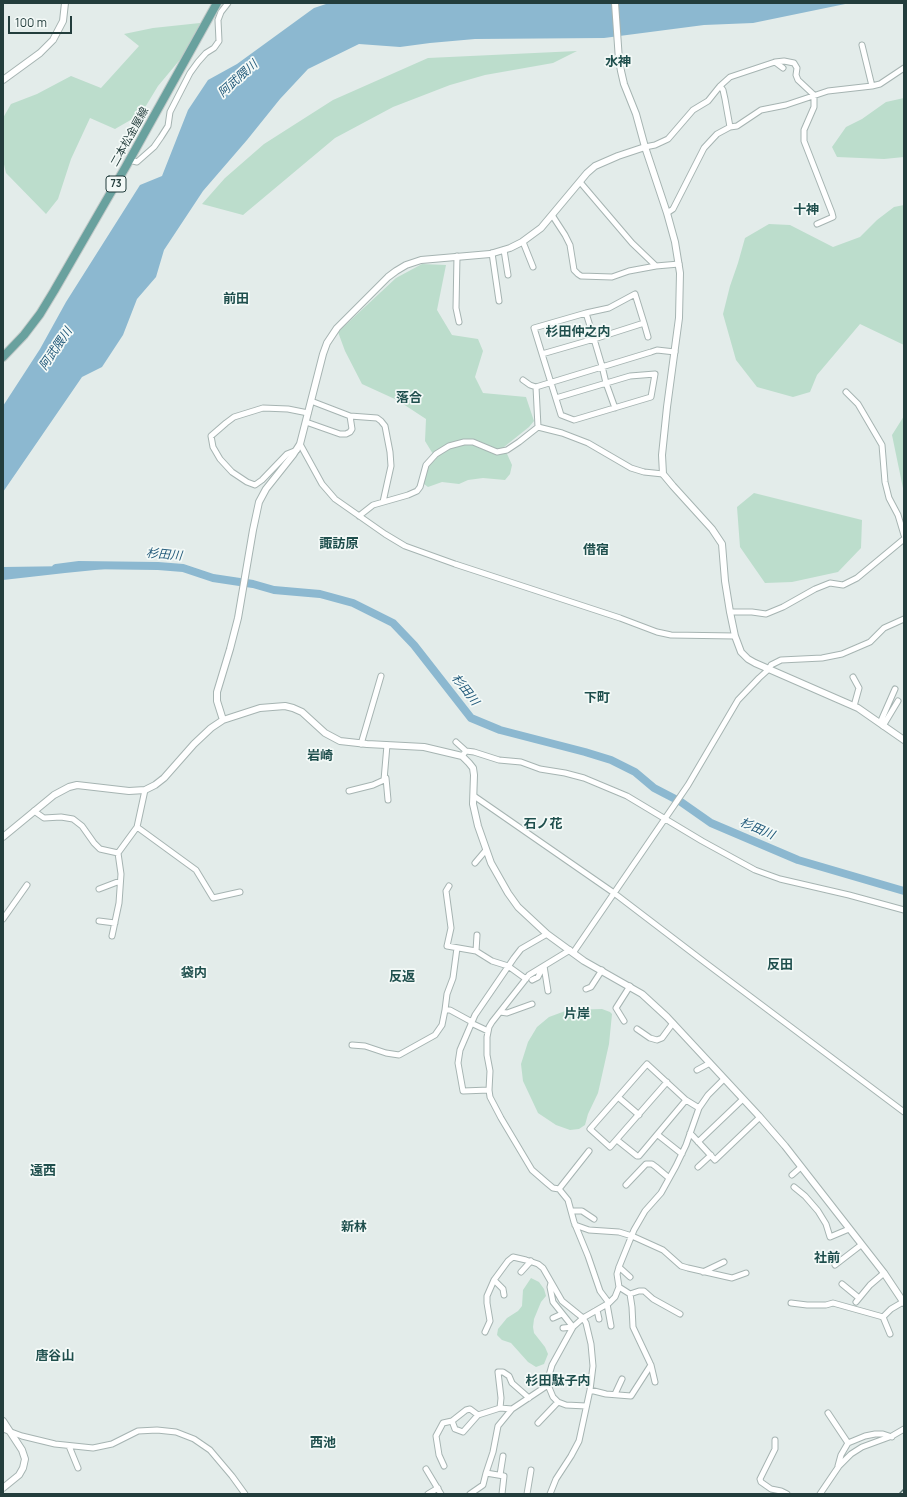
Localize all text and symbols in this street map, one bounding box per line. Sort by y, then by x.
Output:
scale bar [10,8,74,34]
text: 100 m [15,14,47,31]
district label: 水神 [605,54,631,70]
water label: 阿武隈川 [215,58,261,100]
street label: 二本松金屋線 [108,105,152,169]
road number: 73 [106,176,126,192]
district label: 十神 [793,202,819,218]
district label: 前田 [223,291,249,307]
district label: 杉田仲之内 [546,324,610,340]
water label: 阿武隈川 [37,325,75,373]
district label: 落合 [396,390,422,406]
district label: 諏訪原 [320,536,358,552]
district label: 借宿 [583,542,609,558]
water label: 杉田川 [145,546,183,564]
water label: 杉田川 [448,671,482,709]
district label: 下町 [584,690,610,706]
district label: 岩崎 [307,748,333,764]
water label: 杉田川 [738,815,776,843]
district label: 石ノ花 [524,816,562,832]
district label: 反田 [767,957,793,973]
district label: 袋内 [181,965,207,981]
district label: 反返 [389,969,415,985]
district label: 片岸 [564,1006,590,1022]
district label: 遠西 [30,1163,56,1179]
district label: 新林 [341,1219,367,1235]
district label: 社前 [814,1250,840,1266]
district label: 唐谷山 [36,1348,74,1364]
district label: 杉田駄子内 [526,1373,590,1389]
district label: 西池 [310,1435,336,1451]

